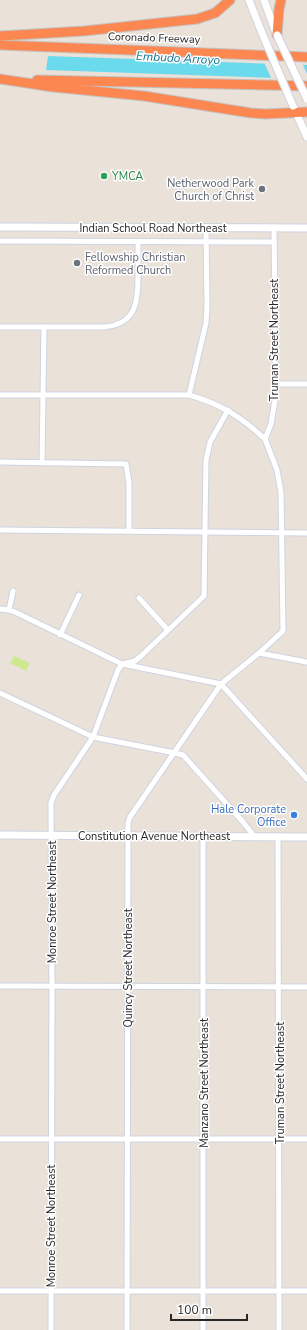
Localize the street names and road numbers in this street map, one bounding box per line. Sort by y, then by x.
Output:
street label: Coronado Freeway [107,29,201,47]
street label: Indian School Road Northeast [79,221,227,236]
street label: Truman Street Northeast [267,279,282,401]
street label: Constitution Avenue Northeast [78,829,230,844]
street label: Monroe Street Northeast [45,841,60,963]
street label: Quincy Street Northeast [121,908,136,1028]
street label: Manzano Street Northeast [197,1018,212,1148]
street label: Truman Street Northeast [273,1022,288,1144]
street label: Monroe Street Northeast [44,1165,59,1287]

